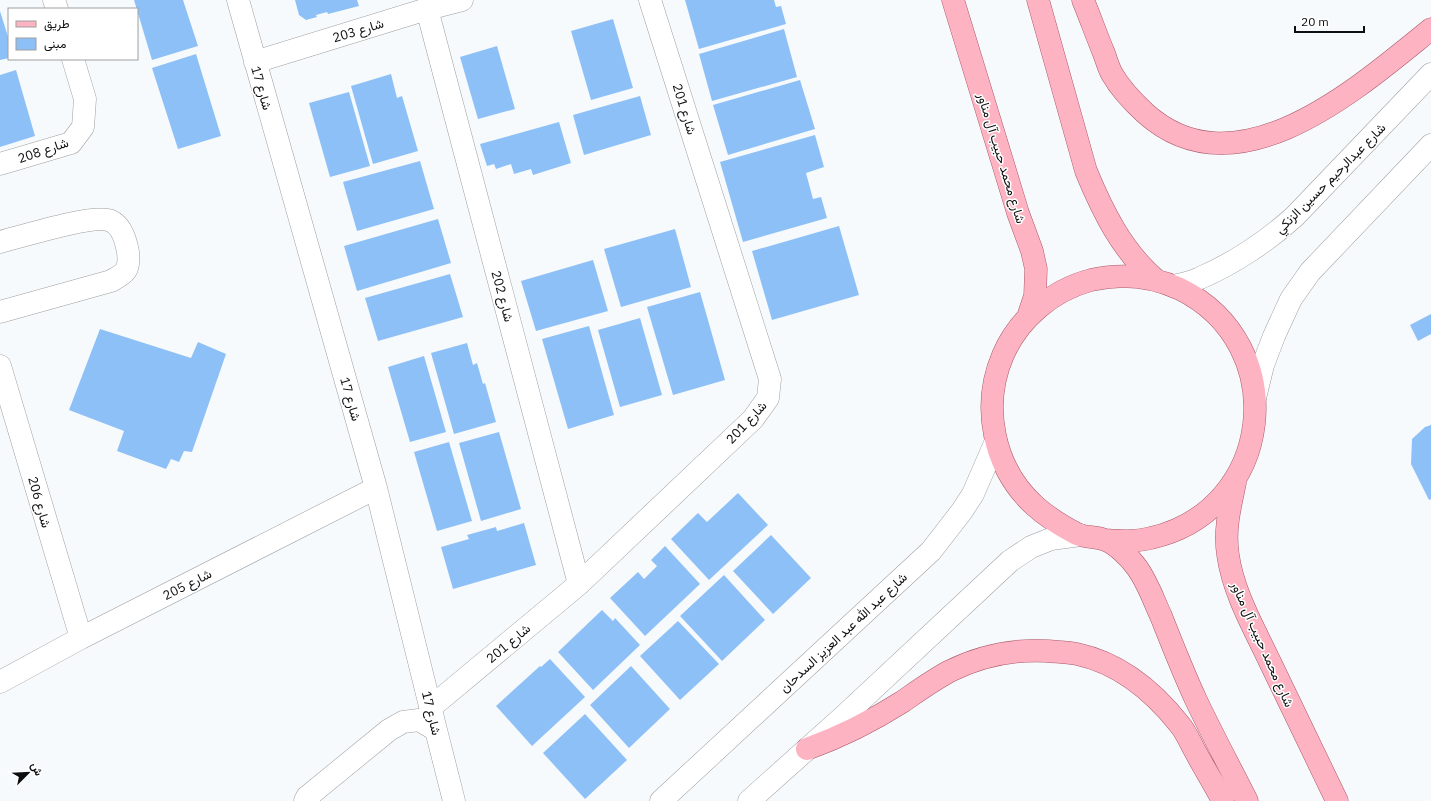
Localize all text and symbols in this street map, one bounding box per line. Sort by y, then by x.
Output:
legend [8,8,138,60]
scale bar [1295,8,1364,34]
text: 20 m [1301,14,1329,29]
street label: شارع 203 [330,15,386,47]
text: طريق [44,16,70,32]
text: مبنى [44,36,66,52]
street label: شارع 17 [246,64,276,112]
street label: شارع 201 [668,81,700,137]
street label: شارع محمد حبيب آل مناور [972,90,1029,226]
street label: شارع عبدالرحيم حسين الزنكي [1271,119,1391,239]
street label: شارع 208 [16,134,71,168]
street label: شارع 202 [487,269,518,324]
street label: شارع 17 [335,375,365,423]
street label: شارع 201 [722,397,771,448]
street label: شارع 206 [23,475,55,530]
street label: شارع 205 [160,565,215,605]
street label: شارع عبد الله عبد العزيز السدحان [776,569,911,697]
street label: شارع محمد حبيب آل مناور [1226,578,1298,710]
street label: شارع 201 [483,620,535,668]
street label: شارع 17 [417,689,445,737]
north arrow [8,753,48,793]
text: ش [28,760,46,778]

